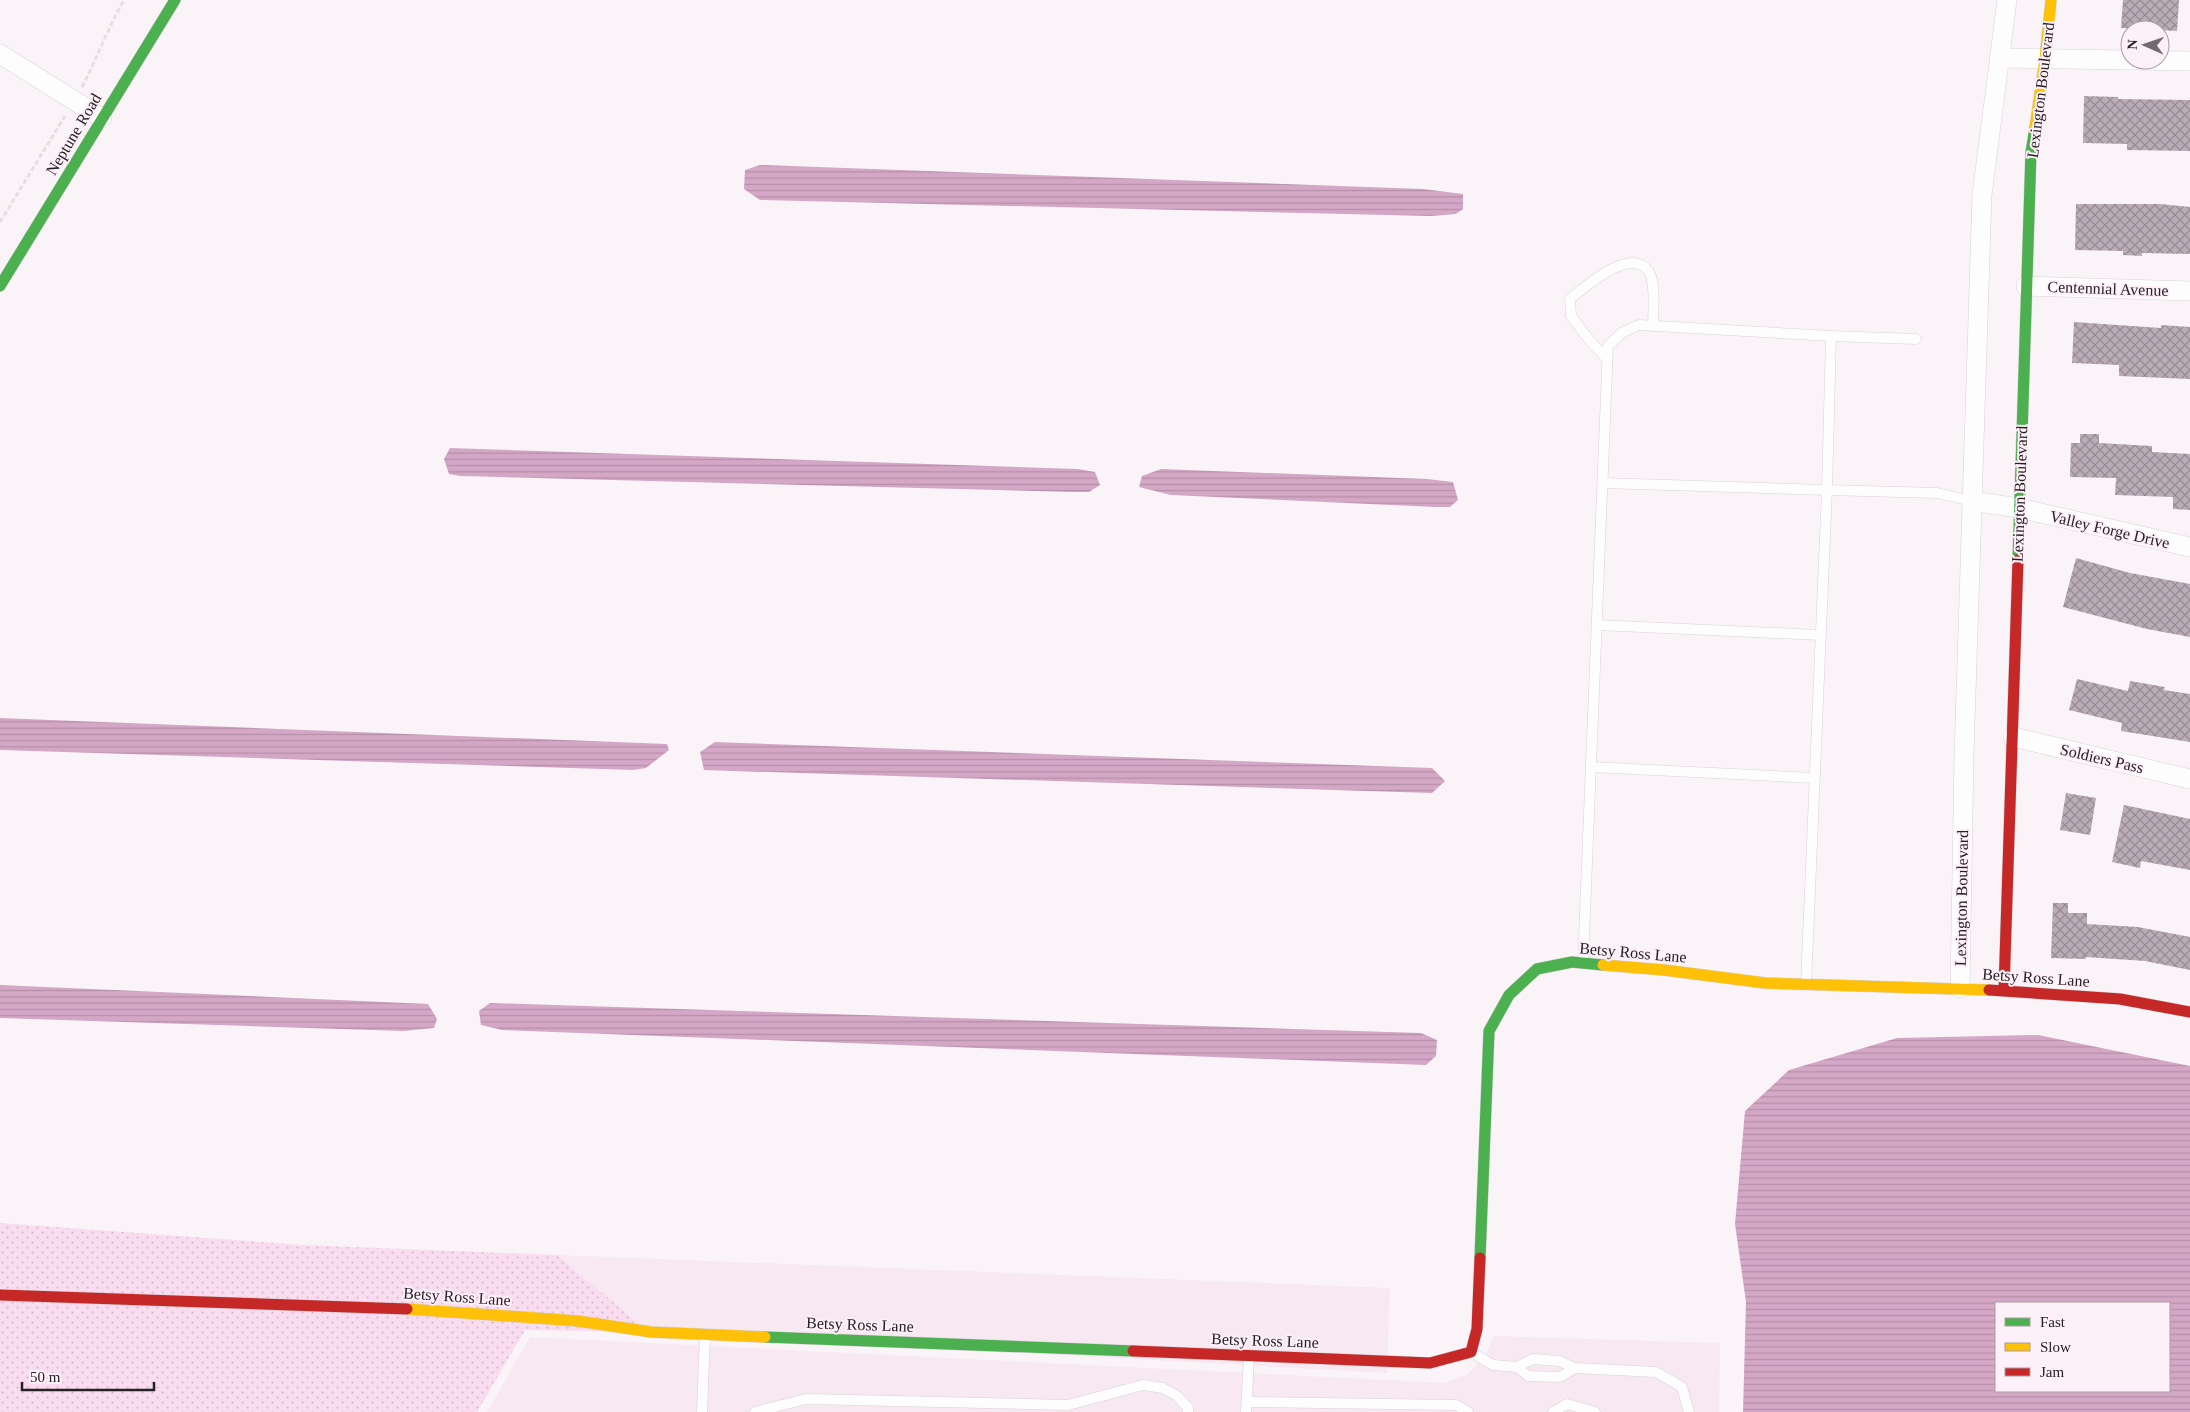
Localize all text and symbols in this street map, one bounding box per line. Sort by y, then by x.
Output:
north arrow [2120,20,2170,70]
street label: Lexington Boulevard [2024,21,2058,159]
text: N [2125,39,2140,50]
street label: Neptune Road [42,90,105,179]
street label: Centennial Avenue [2047,278,2169,299]
street label: Lexington Boulevard [2009,426,2031,563]
street label: Valley Forge Drive [2048,507,2171,553]
street label: Soldiers Pass [2059,741,2145,776]
street label: Lexington Boulevard [1952,830,1972,966]
street label: Betsy Ross Lane [1579,939,1687,967]
street label: Betsy Ross Lane [1982,965,2090,991]
street label: Betsy Ross Lane [403,1284,511,1310]
legend [1995,1302,2170,1392]
street label: Betsy Ross Lane [806,1314,914,1336]
text: Fast [2040,1314,2066,1330]
street label: Betsy Ross Lane [1211,1330,1319,1352]
text: Slow [2040,1339,2071,1355]
scale bar [22,1360,155,1392]
text: Jam [2040,1364,2064,1380]
text: 50 m [30,1369,61,1385]

